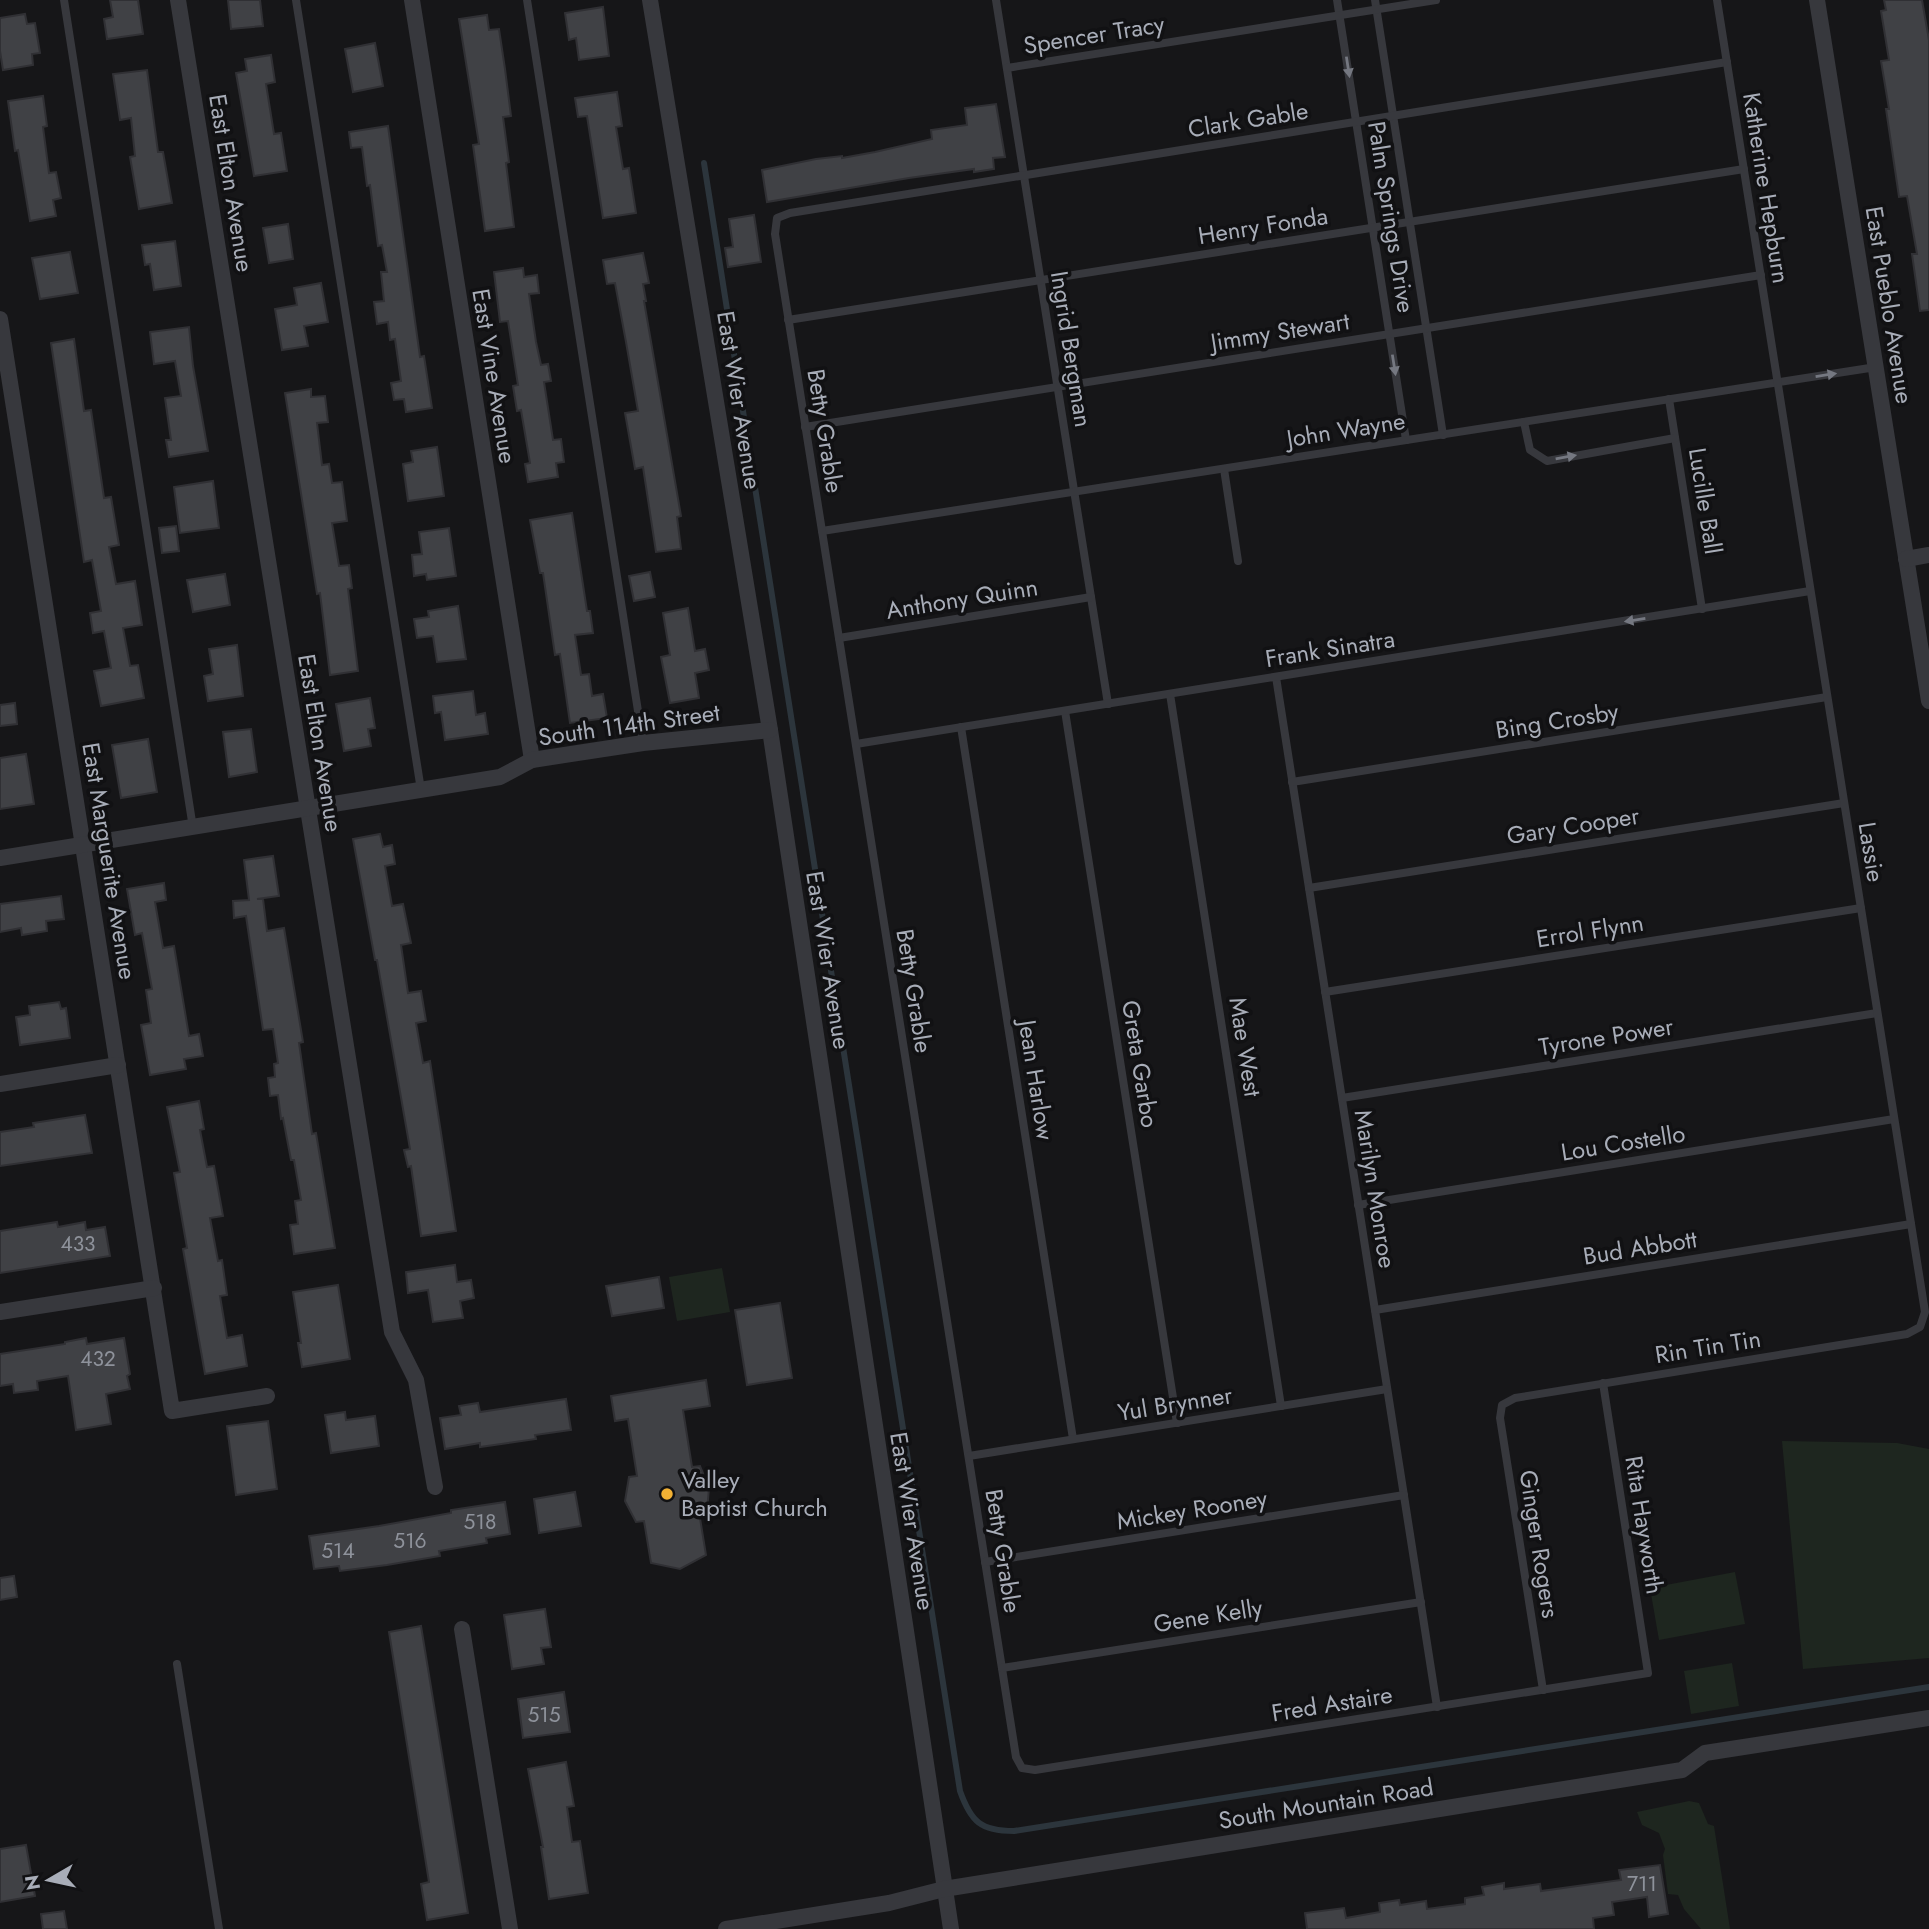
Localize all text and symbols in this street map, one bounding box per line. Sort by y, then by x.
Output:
street label: Spencer Tracy [1021,6,1167,63]
one-way arrow [1343,57,1354,79]
street label: Katherine Hepburn [1734,90,1799,286]
street label: East Elton Avenue [200,92,263,274]
street label: Clark Gable [1185,93,1311,146]
street label: Palm Springs Drive [1359,119,1424,315]
street label: Henry Fonda [1195,198,1330,253]
street label: East Pueblo Avenue [1857,204,1922,406]
street label: Ingrid Bergman [1042,268,1101,430]
street label: East Vine Avenue [463,286,526,466]
street label: Jimmy Stewart [1205,303,1352,360]
street label: East Wier Avenue [708,308,771,492]
one-way arrow [1389,354,1400,376]
street label: Betty Grable [798,366,853,495]
one-way arrow [1816,369,1838,380]
street label: John Wayne [1281,403,1408,457]
street label: Lucille Ball [1680,445,1731,557]
one-way arrow [1555,451,1577,462]
street label: Anthony Quinn [884,569,1040,628]
one-way arrow [1624,615,1646,626]
street label: Frank Sinatra [1263,621,1397,676]
street label: East Elton Avenue [289,652,352,834]
street label: Bing Crosby [1493,693,1621,747]
street label: South 114th Street [536,694,722,755]
street label: East Marguerite Avenue [73,740,146,982]
street label: Gary Cooper [1504,798,1642,853]
street label: Lassie [1849,819,1893,884]
street label: East Wier Avenue [797,868,860,1052]
street label: Errol Flynn [1534,905,1646,956]
street label: Betty Grable [887,926,942,1055]
street label: Mae West [1220,995,1271,1099]
street label: Greta Garbo [1113,998,1168,1130]
street label: Tyrone Power [1536,1008,1677,1064]
street label: Jean Harlow [1009,1014,1063,1143]
street label: Marilyn Monroe [1346,1107,1405,1271]
street label: Lou Costello [1558,1115,1687,1170]
street label: Bud Abbott [1581,1221,1700,1274]
house number: 433 [60,1229,96,1259]
street label: Rin Tin Tin [1652,1321,1763,1372]
house number: 432 [80,1344,116,1374]
street label: Yul Brynner [1115,1377,1235,1430]
street label: East Wier Avenue [881,1429,944,1613]
street label: Rita Hayworth [1616,1453,1673,1597]
place label: Valley Baptist Church [681,1462,828,1525]
street label: Ginger Rogers [1511,1467,1568,1620]
street label: Mickey Rooney [1114,1480,1270,1539]
marker: Valley Baptist Church [659,1486,675,1502]
street label: Betty Grable [976,1486,1031,1615]
house number: 518 [464,1507,496,1537]
house number: 516 [393,1526,427,1556]
house number: 514 [321,1536,355,1566]
street label: Gene Kelly [1151,1590,1265,1641]
street label: Fred Astaire [1269,1677,1395,1730]
house number: 515 [527,1700,561,1730]
street label: South Mountain Road [1216,1769,1436,1838]
north arrow [14,1845,84,1915]
house number: 711 [1627,1869,1657,1899]
text: N [18,1873,47,1892]

